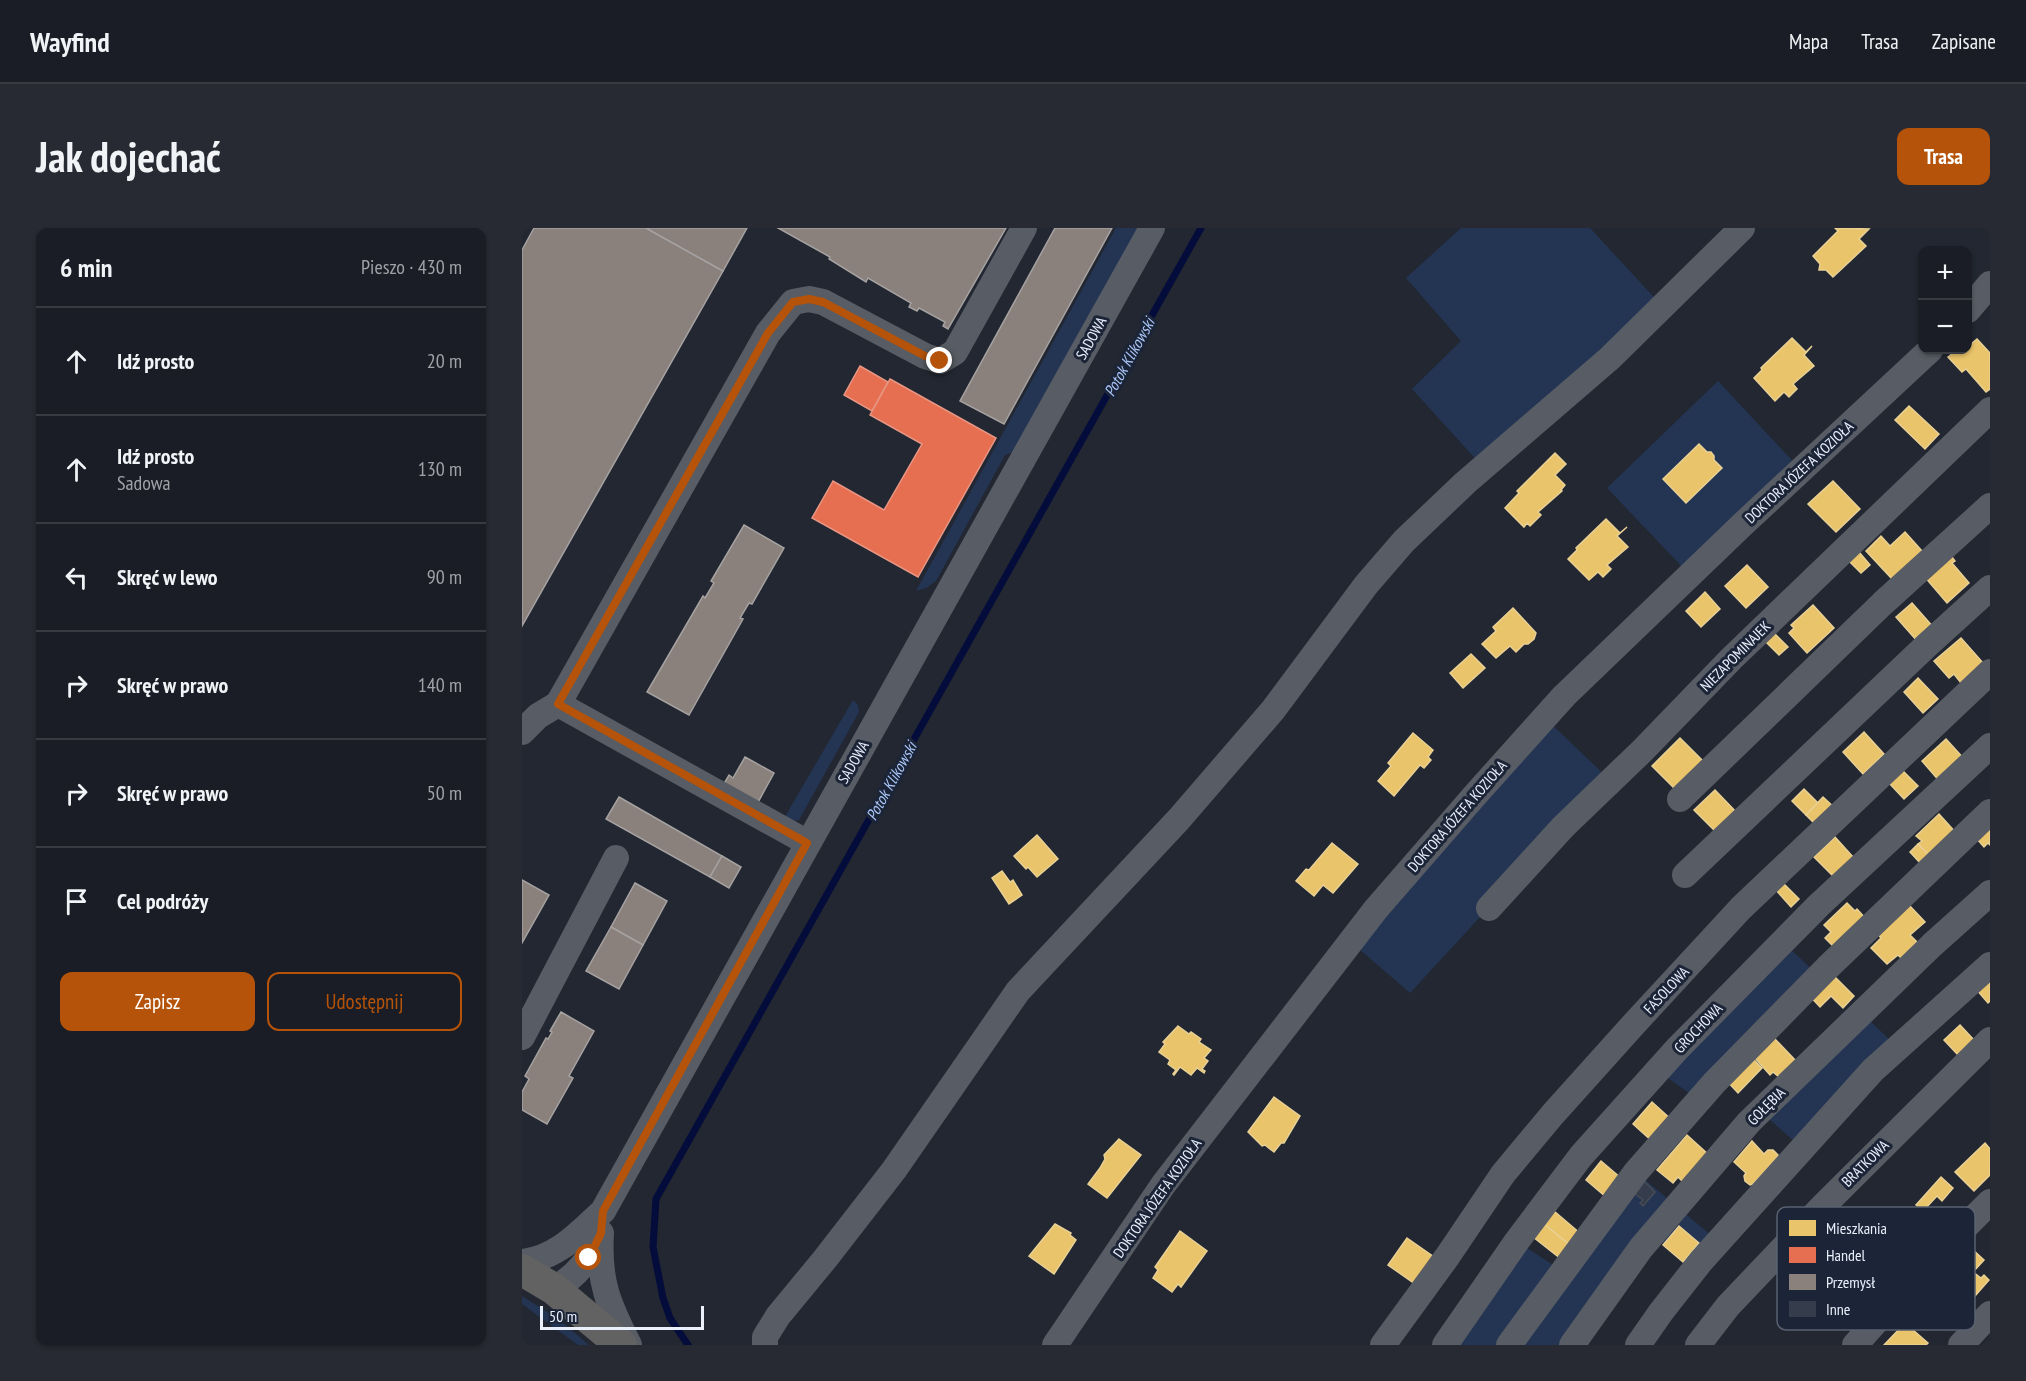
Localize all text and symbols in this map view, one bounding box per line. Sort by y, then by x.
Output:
text: Wayfind [30,23,110,60]
text: Mapa [1789,28,1828,55]
text: Trasa [1861,28,1899,55]
text: Zapisane [1932,28,1996,55]
button: Trasa [1897,128,1990,185]
text: Jak dojechać [36,129,221,184]
map controls [1918,246,1972,354]
button: + [1918,246,1972,300]
text: 6 min [60,251,113,284]
text: Pieszo · 430 m [361,254,462,280]
button: − [1918,300,1972,354]
street label: SADOWA [1071,312,1111,363]
water label: Potok Klikowski [1099,312,1160,400]
icon: ahead [60,345,93,378]
text: Idź prosto [117,347,194,375]
route end [926,347,952,373]
text: 20 m [427,348,462,374]
street label: DOKTORA JÓZEFA KOZIOŁA [1741,416,1858,527]
text: Idź prosto [117,442,194,470]
icon: ahead [60,453,93,486]
text: 130 m [418,456,462,482]
text: Sadowa [117,470,170,496]
icon: left [60,561,93,594]
text: Skręć w lewo [117,563,218,591]
text: 90 m [427,564,462,590]
street label: NIEZAPOMINAJEK [1696,616,1775,695]
icon: right [60,669,93,702]
text: Skręć w prawo [117,671,228,699]
text: 140 m [418,672,462,698]
street label: SADOWA [833,736,873,787]
water label: Potok Klikowski [861,736,922,824]
street label: DOKTORA JÓZEFA KOZIOŁA [1403,756,1511,876]
icon: right [60,777,93,810]
text: Skręć w prawo [117,779,228,807]
text: 50 m [427,780,462,806]
icon: arrive [60,885,93,918]
text: Cel podróży [117,887,208,915]
street label: FASOLOWA [1639,962,1693,1018]
button: Zapisz [60,972,255,1031]
button: Udostępnij [267,972,462,1031]
street label: GROCHOWA [1670,998,1727,1057]
street label: GOŁĘBIA [1743,1082,1790,1129]
street label: DOKTORA JÓZEFA KOZIOŁA [1109,1134,1206,1261]
street label: BRATKOWA [1838,1135,1893,1190]
legend [1777,1207,1975,1330]
text: Mieszkania [1826,1218,1887,1238]
route start [575,1244,601,1270]
text: Handel [1826,1245,1866,1265]
text: Przemysł [1826,1272,1875,1292]
text: Inne [1826,1299,1850,1319]
scale bar [540,1303,704,1330]
text: 50 m [549,1306,577,1326]

